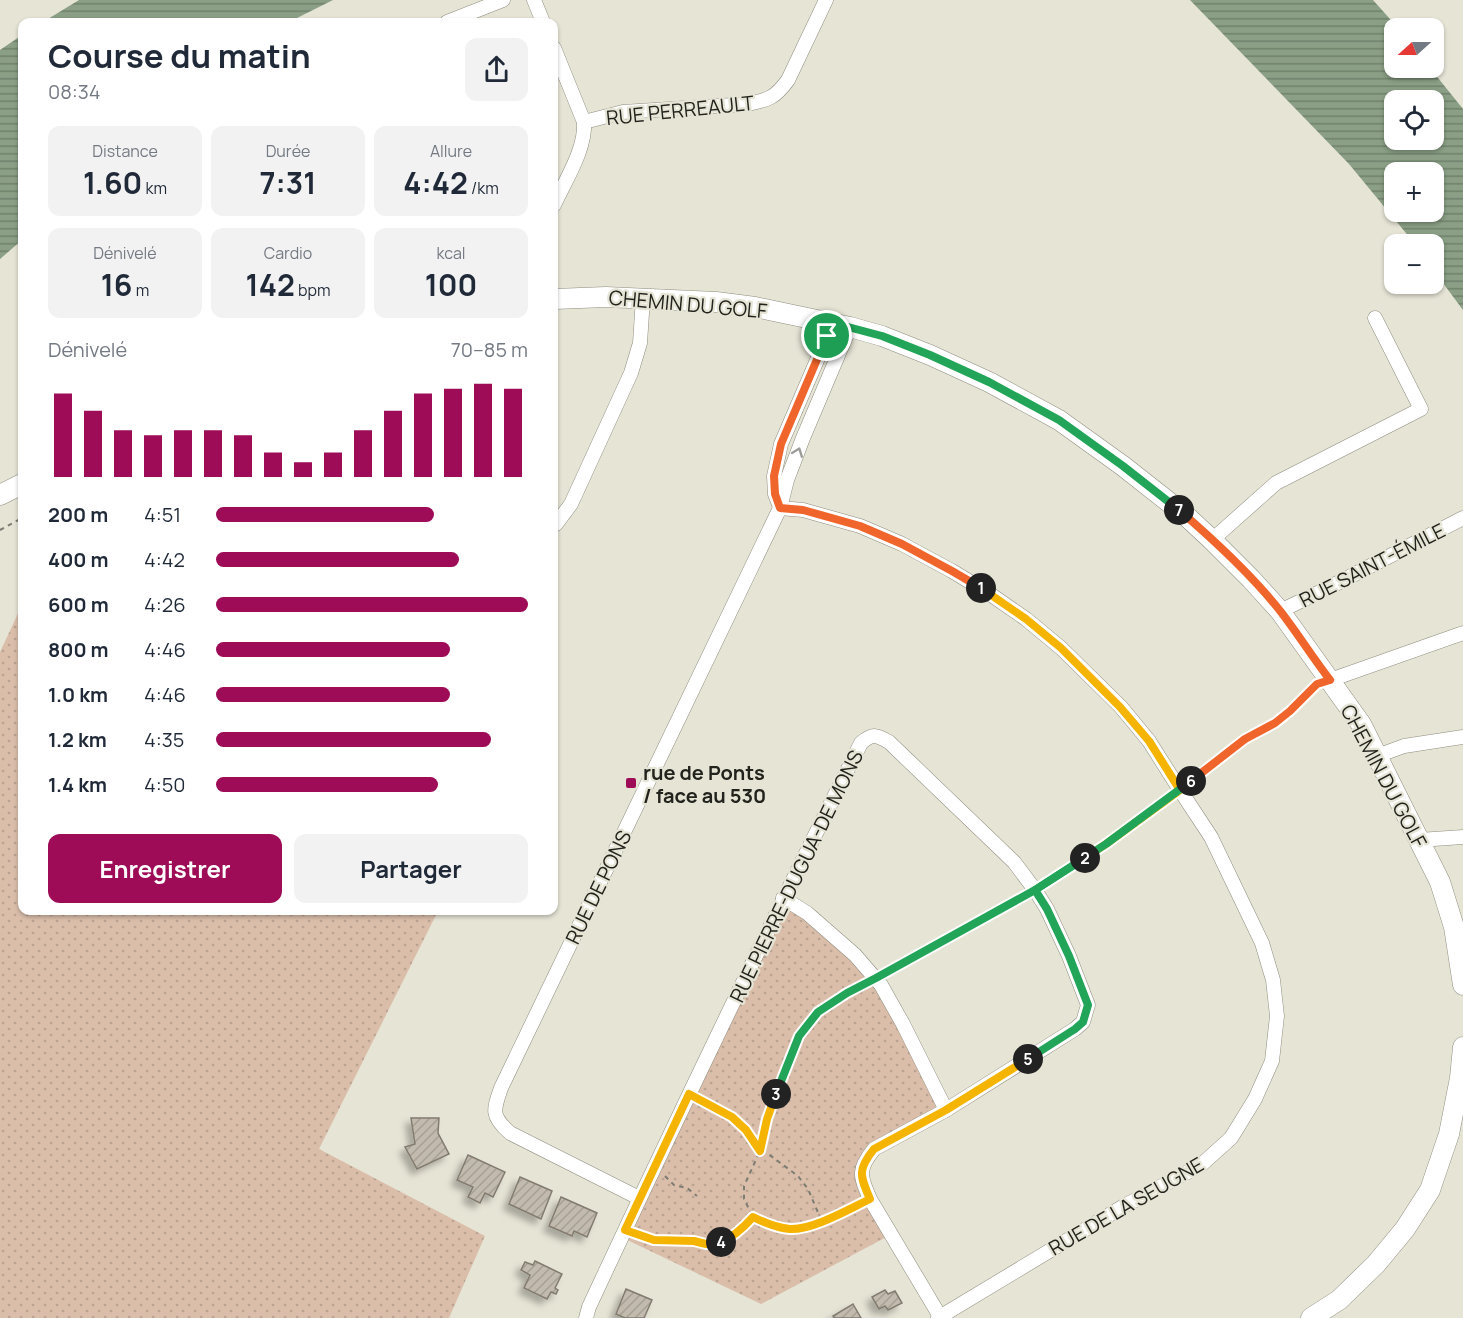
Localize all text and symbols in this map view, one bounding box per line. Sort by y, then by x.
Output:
north arrow [1384,18,1444,78]
map controls [1384,18,1444,294]
text: Course du matin [48,33,311,78]
button: share [465,38,528,101]
text: 08:34 [48,78,101,105]
street label: RUE PERREAULT [605,89,755,131]
button: locate [1384,90,1444,150]
text: Distance [92,140,158,162]
text: Durée [266,140,310,162]
text: Allure [430,140,472,162]
text: 1.60 [83,162,142,203]
text: 7:31 [260,162,316,203]
text: 4:42 [403,162,468,203]
button: + [1384,162,1444,222]
text: km [142,177,167,199]
text: /km [468,177,499,199]
button: − [1384,234,1444,294]
text: Dénivelé [93,242,157,264]
text: Cardio [264,242,312,264]
text: kcal [436,242,466,264]
text: 16 [101,264,133,305]
text: 142 [246,264,295,305]
text: 100 [425,264,477,305]
text: m [133,279,149,301]
text: bpm [295,279,330,301]
street label: CHEMIN DU GOLF [608,284,768,324]
pin [801,310,852,361]
icon: arrive [810,319,843,352]
text: Dénivelé [48,336,127,363]
text: 70–85 m [451,336,528,363]
one-way arrow [790,448,803,458]
pin: 7 [1164,495,1194,525]
text: 7 [1175,499,1183,521]
text: 200 m [48,501,108,528]
text: 4:51 [144,501,181,528]
street label: RUE SAINT-ÉMILE [1294,517,1450,613]
text: 400 m [48,546,108,573]
text: 4:42 [144,546,185,573]
pin: 1 [966,573,996,603]
text: 1 [977,577,985,599]
text: 600 m [48,591,109,618]
text: 4:26 [144,591,186,618]
text: 800 m [48,636,109,663]
text: 4:46 [144,636,186,663]
text: 1.0 km [48,681,108,708]
text: 4:46 [144,681,186,708]
street label: CHEMIN DU GOLF [1335,700,1433,852]
text: 1.2 km [48,726,107,753]
text: 4:35 [144,726,184,753]
street label: RUE PIERRE-DUGUA-DE MONS [723,745,869,1007]
place label: rue de Ponts / face au 530 [643,759,766,809]
pin: 6 [1176,766,1206,796]
text: 6 [1186,770,1196,792]
text: 1.4 km [48,771,107,798]
text: 4:50 [144,771,186,798]
marker: rue de Ponts / face au 530 [624,776,638,790]
street label: RUE DE PONS [559,826,637,948]
button: Enregistrer [48,834,282,903]
button: Partager [294,834,528,903]
pin: 2 [1070,843,1100,873]
text: 2 [1080,847,1090,869]
pin: 5 [1013,1044,1043,1074]
text: 5 [1023,1048,1033,1070]
pin: 3 [761,1079,791,1109]
text: 3 [771,1083,781,1105]
street label: RUE DE LA SEUGNE [1044,1151,1208,1261]
pin: 4 [706,1227,736,1257]
text: 4 [716,1231,726,1253]

